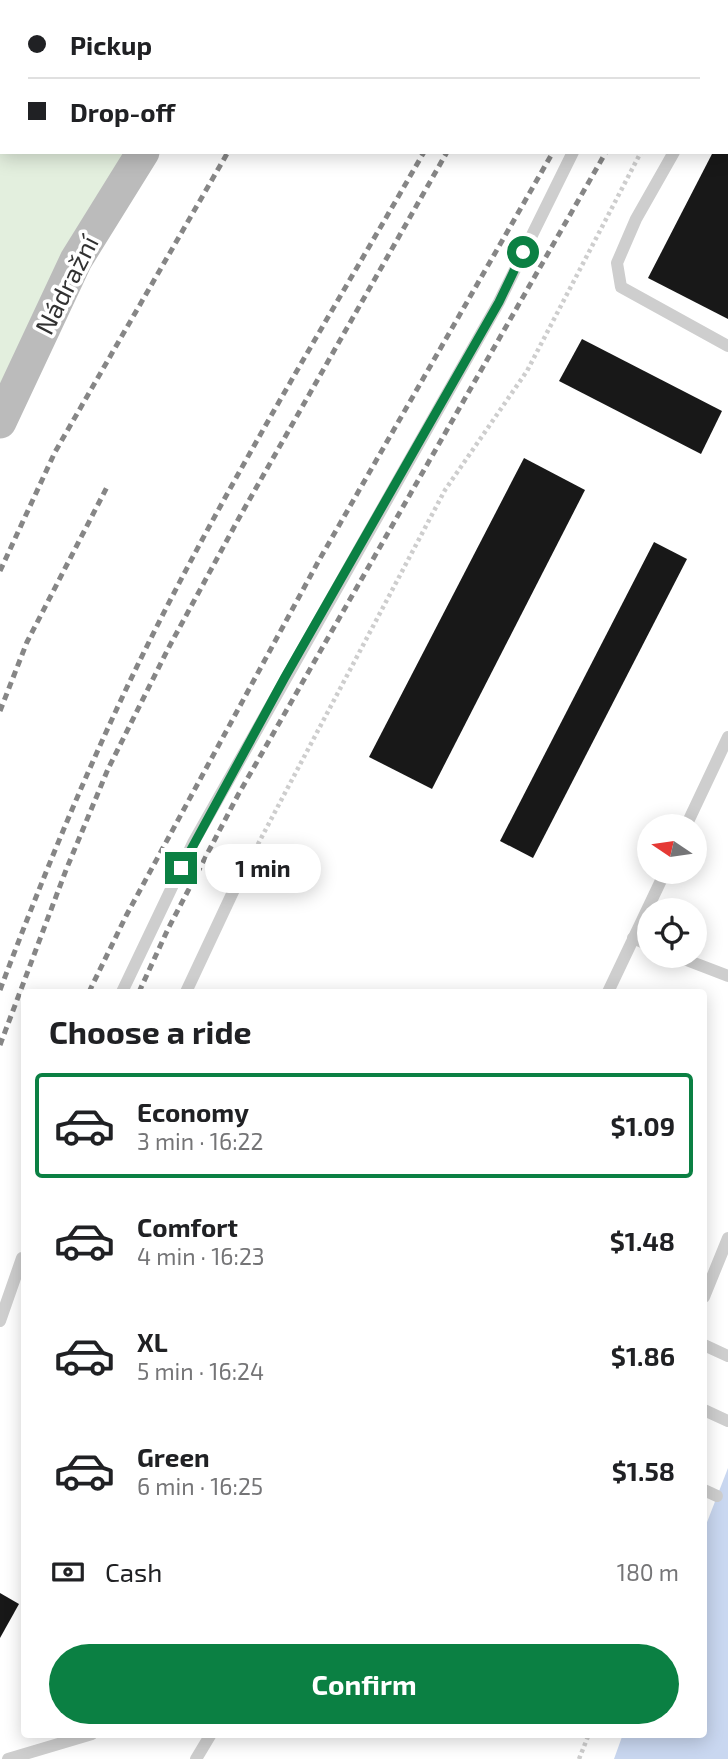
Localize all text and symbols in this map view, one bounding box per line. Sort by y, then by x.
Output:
text: Pickup [70,29,152,60]
text: Drop-off [70,96,175,127]
street label: Nádražní [28,228,104,339]
route start [507,236,539,268]
north arrow [637,814,707,884]
map controls [637,814,707,968]
callout: 1 min [206,844,321,892]
route end [165,852,197,884]
text: 1 min [235,854,291,882]
button: locate [637,898,707,968]
text: Choose a ride [49,1012,252,1050]
icon: car [53,1094,116,1157]
text: Economy [137,1096,249,1127]
text: $1.09 [611,1110,675,1141]
text: 3 min · 16:22 [137,1127,263,1155]
icon: car [53,1209,116,1272]
text: Comfort [137,1211,238,1242]
text: $1.48 [610,1225,675,1256]
text: 4 min · 16:23 [137,1242,265,1270]
icon: car [53,1324,116,1387]
text: XL [137,1326,168,1357]
text: $1.86 [611,1340,675,1371]
text: 5 min · 16:24 [137,1357,264,1385]
icon: car [53,1439,116,1502]
text: Green [137,1441,210,1472]
text: $1.58 [612,1455,675,1486]
text: 6 min · 16:25 [137,1472,263,1500]
icon: cash [49,1553,87,1591]
text: Cash [105,1556,162,1587]
text: 180 m [617,1558,679,1586]
button: Confirm [49,1644,679,1724]

